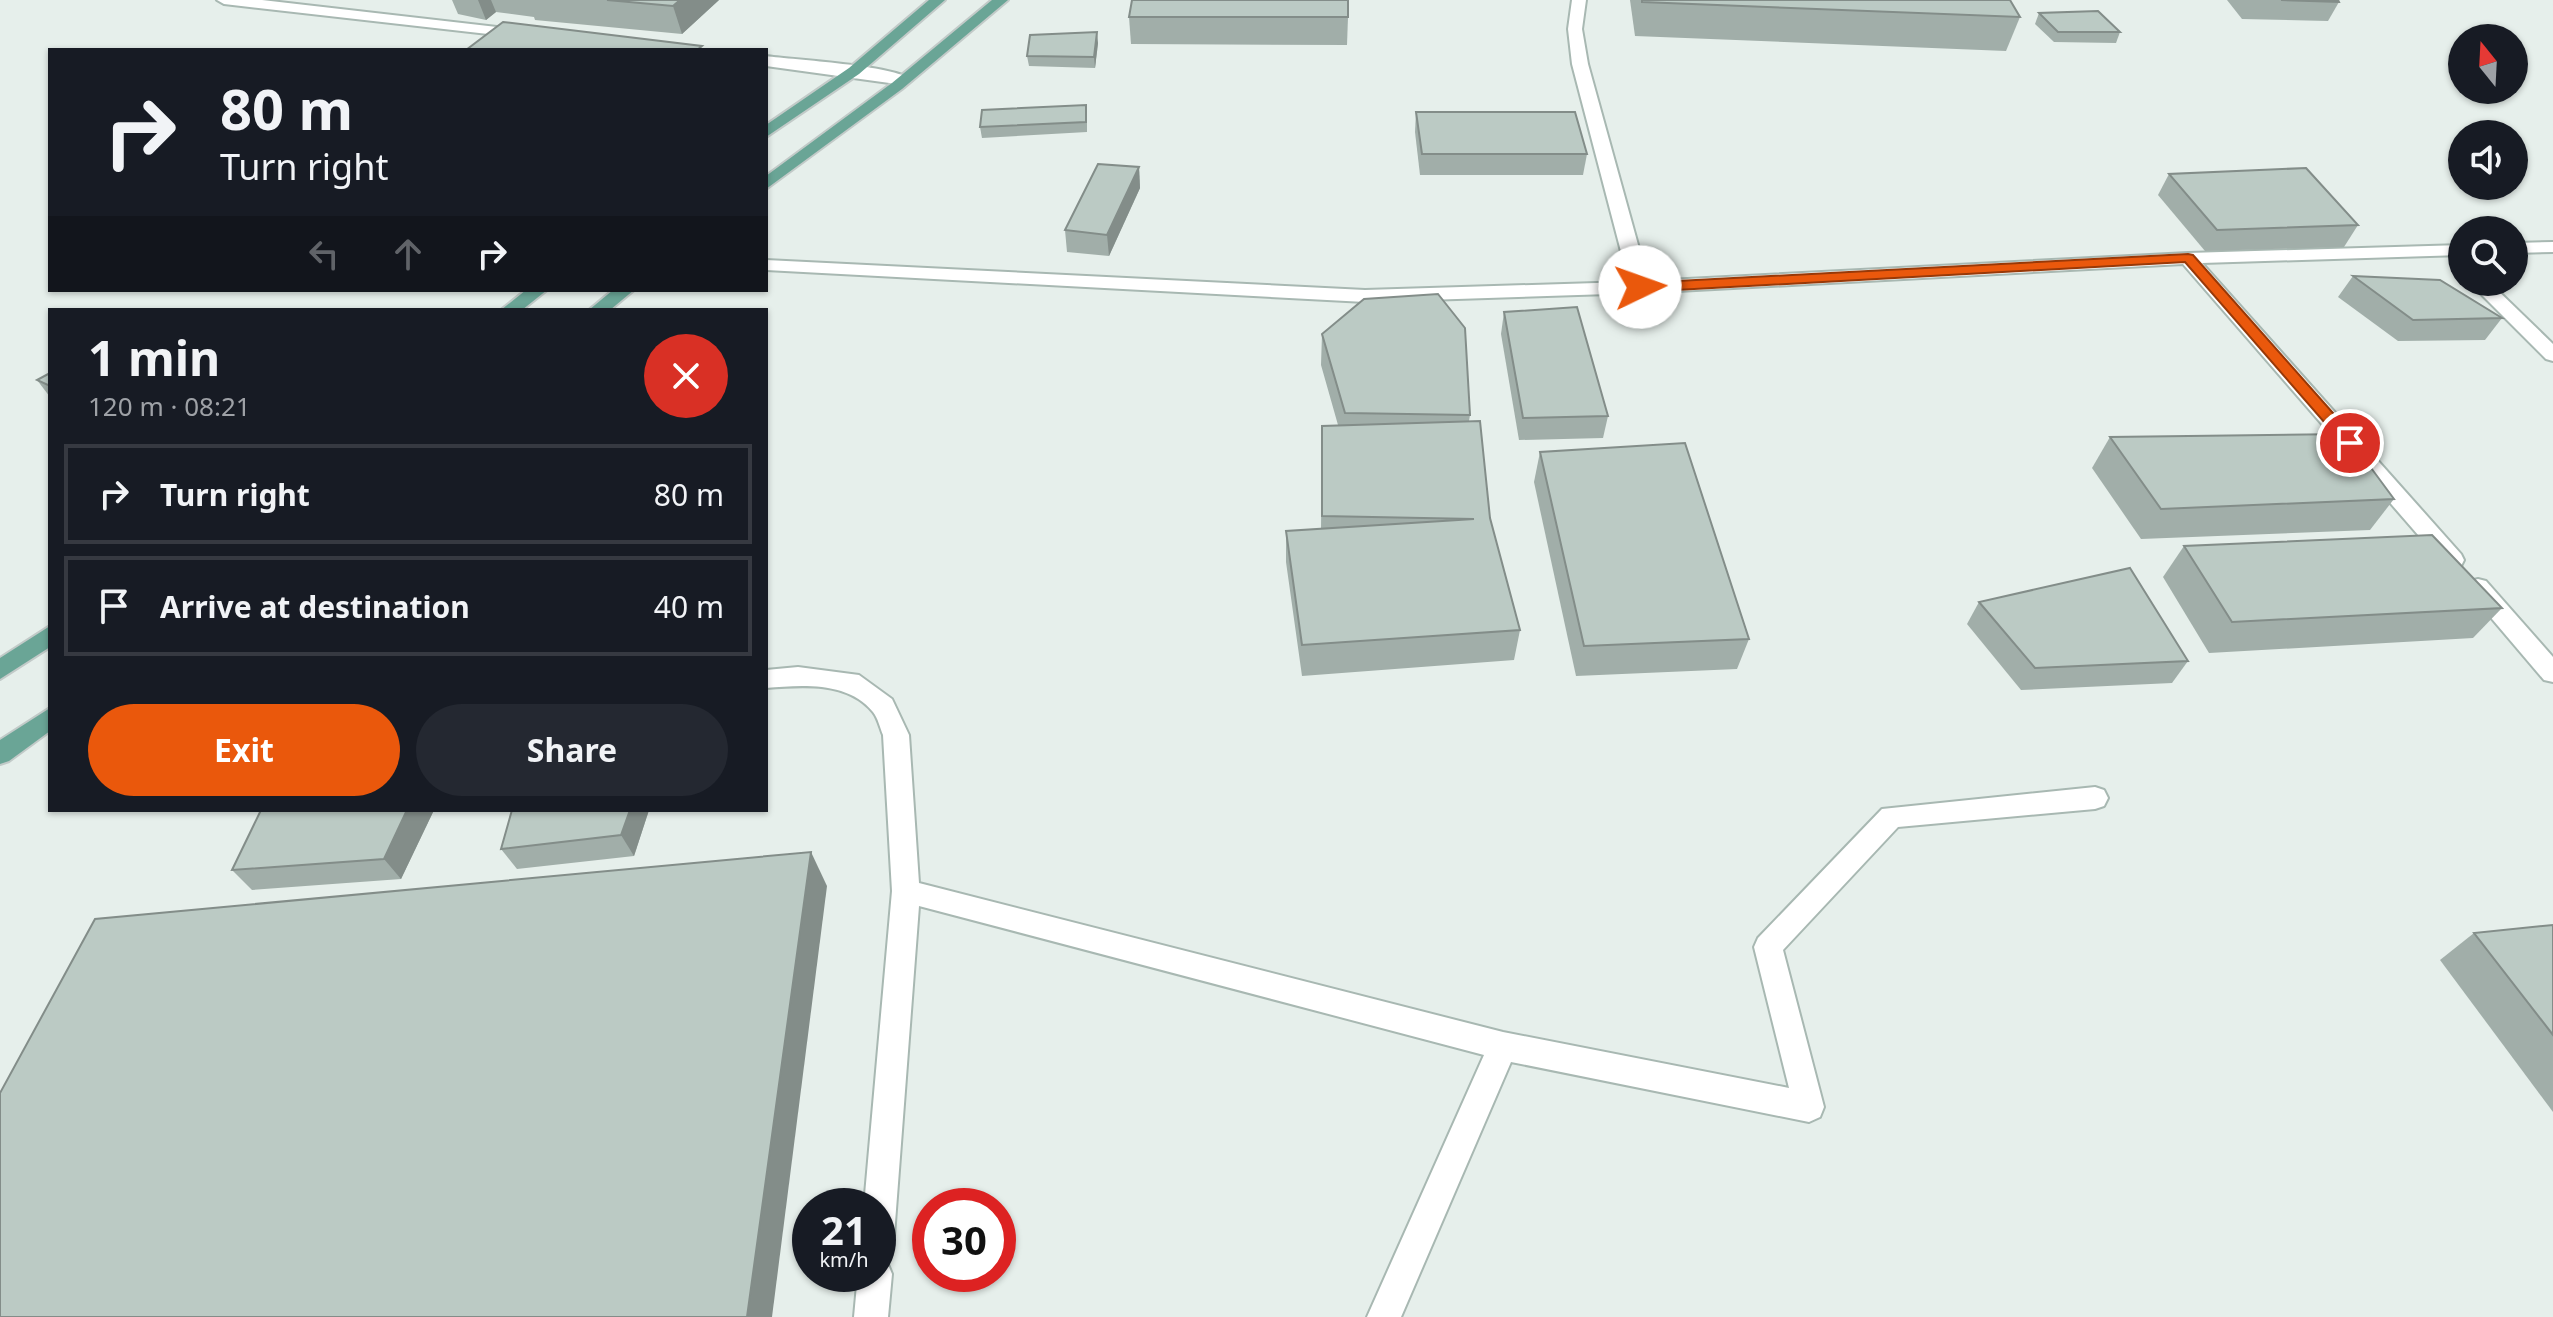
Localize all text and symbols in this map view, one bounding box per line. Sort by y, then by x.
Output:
north arrow [2448,24,2528,104]
map controls [2448,24,2528,296]
text: 80 m [220,70,353,146]
icon: right [88,80,192,184]
button: sound [2448,120,2528,200]
text: Turn right [220,142,388,191]
button: search [2448,216,2528,296]
icon: left [302,232,346,276]
icon: ahead [386,232,430,276]
icon: right [470,232,514,276]
position arrow [1598,245,1682,329]
text: 1 min [88,325,220,390]
button: close [644,334,728,418]
text: 120 m · 08:21 [88,388,251,424]
pin [2316,409,2384,477]
icon: arrive [2328,421,2372,465]
icon: right [92,472,136,516]
text: Turn right [160,474,310,515]
text: 80 m [654,474,724,515]
icon: arrive [92,584,136,628]
text: Arrive at destination [160,586,470,627]
text: 40 m [654,586,724,627]
button: Exit [88,704,400,796]
button: Share [416,704,728,796]
speed limit sign: 30 [912,1188,1016,1292]
text: 21 [821,1202,867,1257]
text: km/h [819,1246,869,1273]

